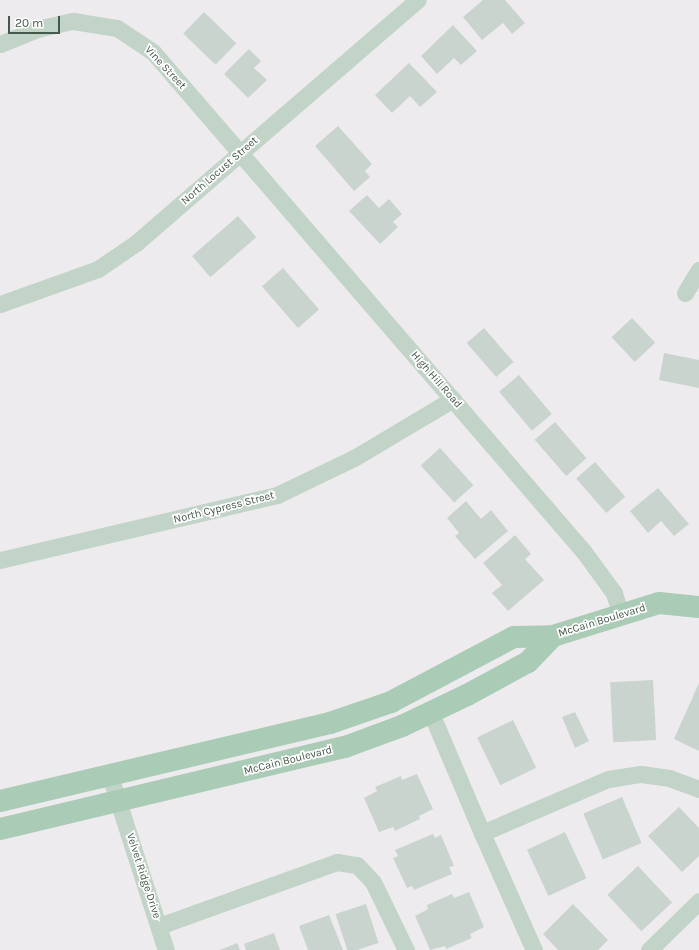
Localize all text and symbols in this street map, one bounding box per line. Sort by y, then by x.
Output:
scale bar [10,8,62,34]
text: 20 m [15,16,43,30]
street label: Vine Street [142,44,188,92]
street label: North Locust Street [179,134,261,208]
street label: High Hill Road [408,349,464,411]
street label: North Cypress Street [172,489,276,527]
street label: McCain Boulevard [557,601,647,641]
street label: McCain Boulevard [242,744,334,778]
street label: Velvet Ridge Drive [123,832,163,920]

